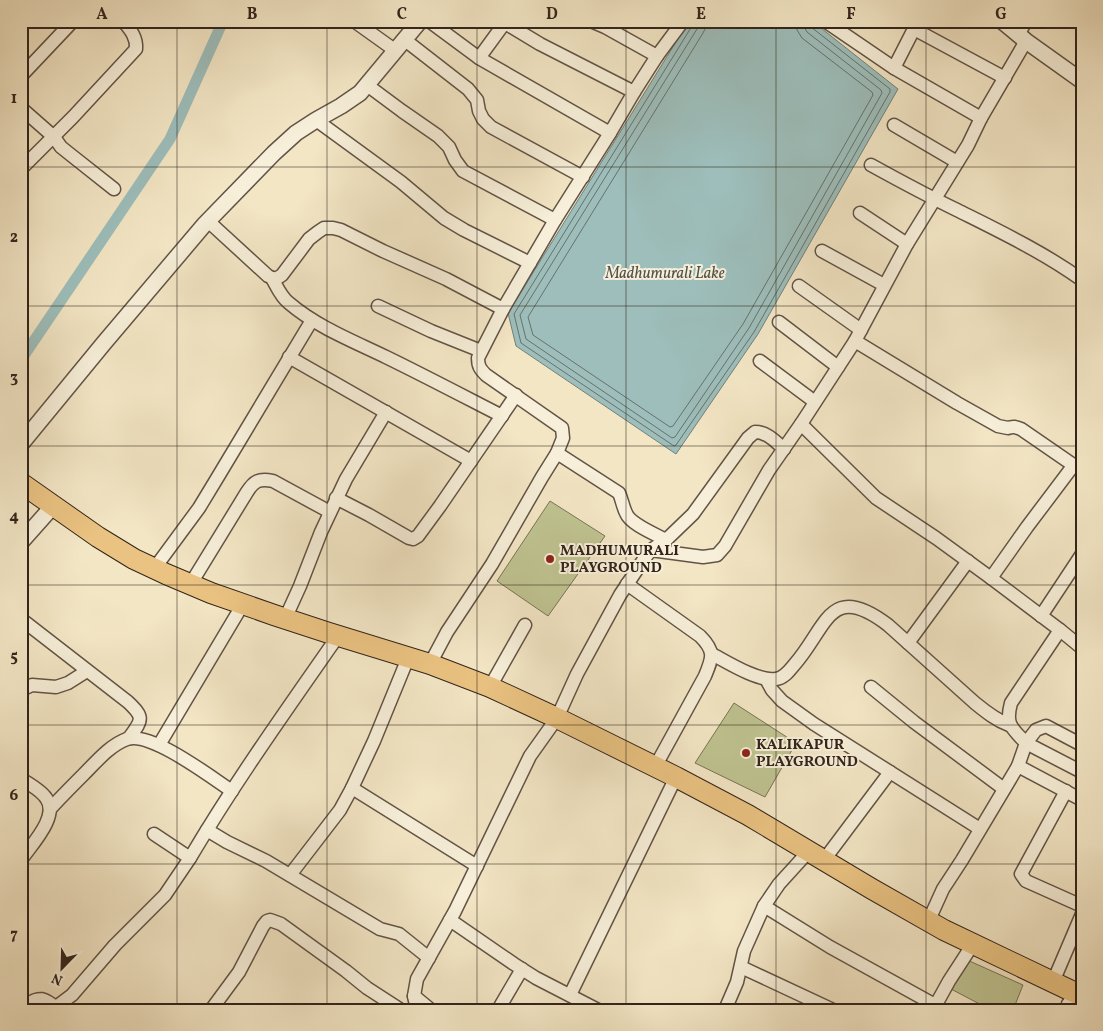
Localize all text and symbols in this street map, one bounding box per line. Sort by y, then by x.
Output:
text: A [96,4,108,26]
text: B [247,4,258,26]
text: C [397,4,407,26]
text: D [546,4,558,26]
text: E [696,4,706,26]
text: F [846,4,856,26]
text: G [995,4,1007,26]
text: 1 [11,88,17,110]
text: 2 [10,227,18,249]
water label: Madhumurali Lake [604,263,725,285]
text: 3 [10,367,18,389]
text: 4 [9,506,19,528]
place label: MADHUMURALI PLAYGROUND [560,541,679,579]
marker: MADHUMURALI PLAYGROUND [544,553,556,565]
text: 5 [10,646,18,668]
place label: KALIKAPUR PLAYGROUND [756,735,858,773]
marker: KALIKAPUR PLAYGROUND [740,747,752,759]
text: 6 [10,785,19,807]
text: 7 [10,924,18,946]
north arrow [38,944,88,994]
text: N [49,968,66,989]

